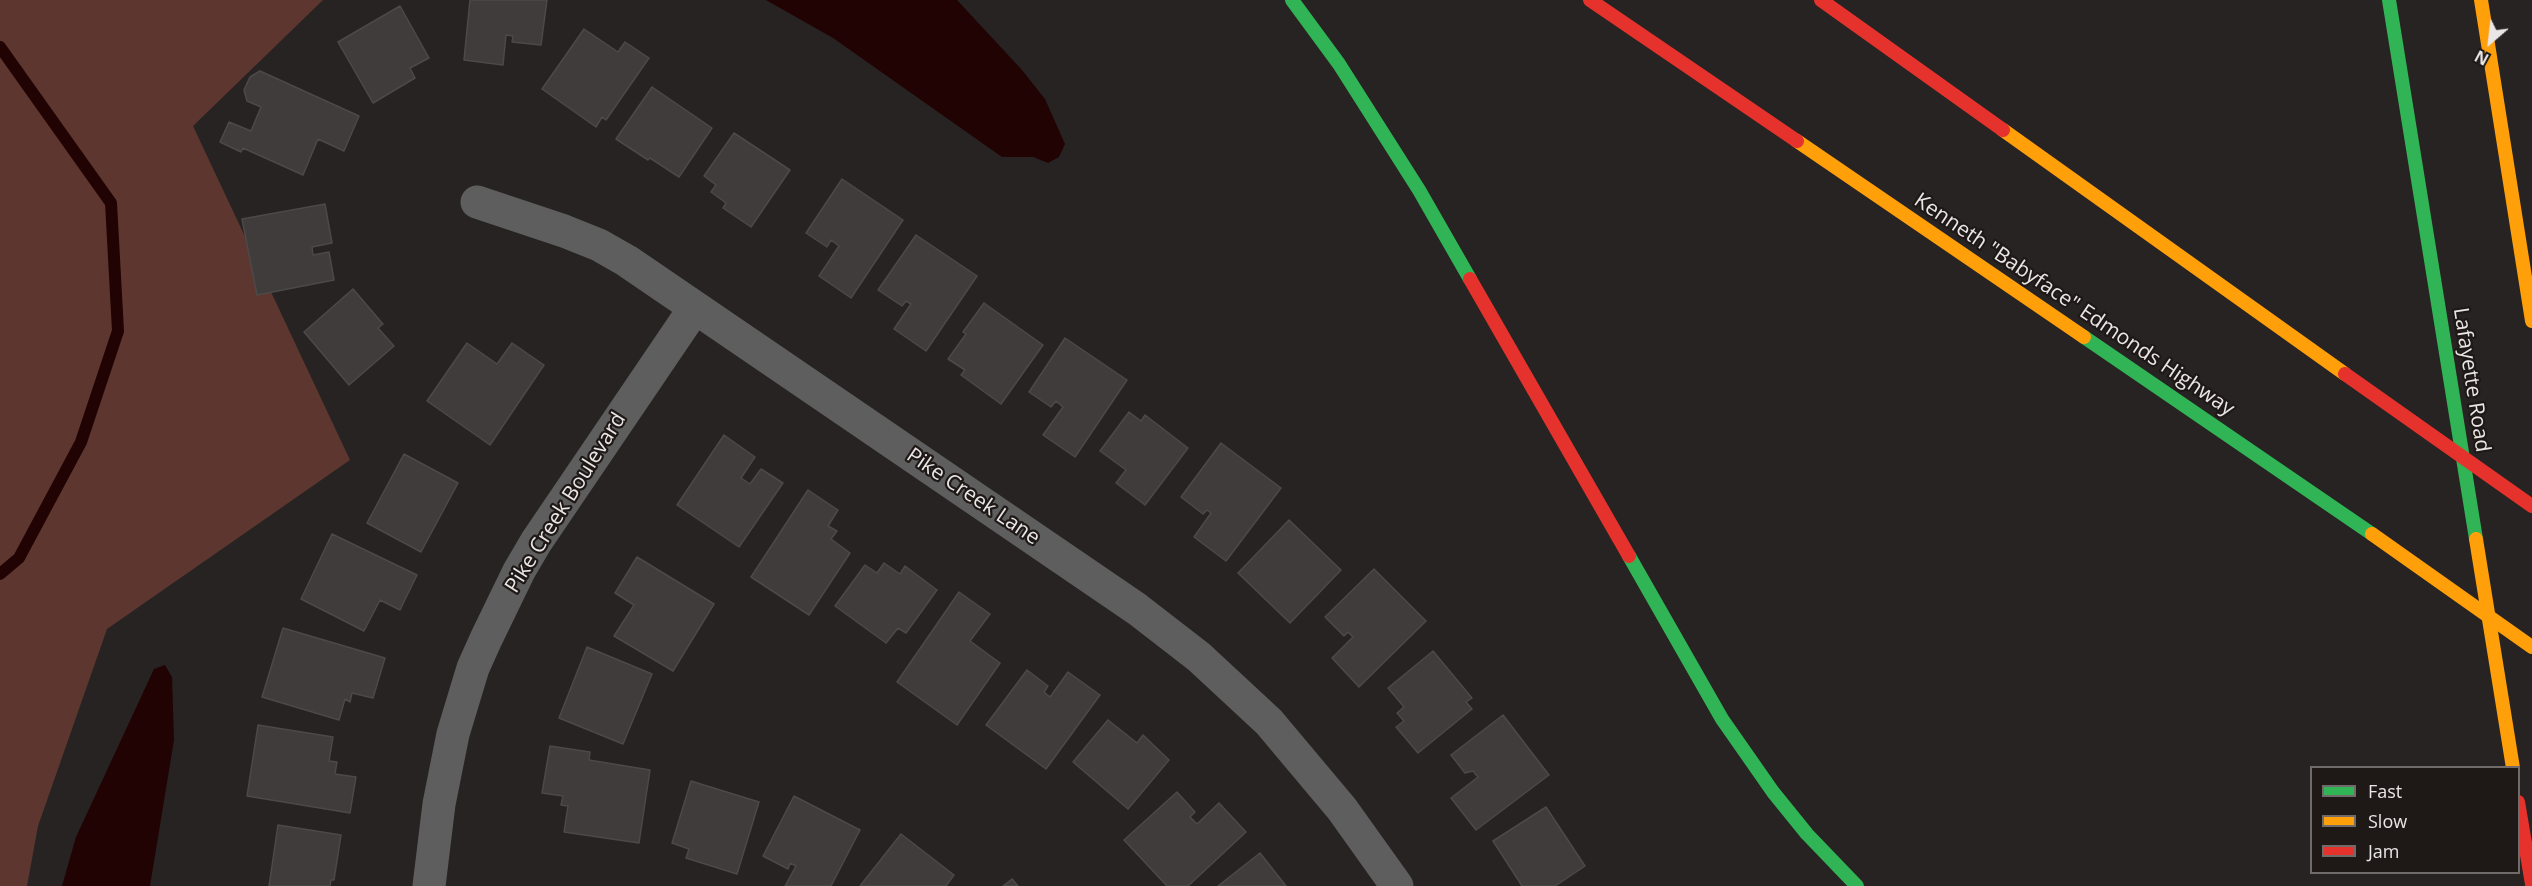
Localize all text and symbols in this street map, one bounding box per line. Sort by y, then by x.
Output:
north arrow [2460,12,2520,72]
text: N [2471,45,2492,71]
street label: Kenneth "Babyface" Edmonds Highway [1909,188,2239,422]
street label: Lafayette Road [2447,306,2495,454]
street label: Pike Creek Boulevard [500,408,632,598]
street label: Pike Creek Lane [902,443,1044,551]
legend [2310,766,2520,874]
text: Fast [2368,779,2402,803]
text: Slow [2368,809,2407,833]
text: Jam [2368,839,2400,863]

